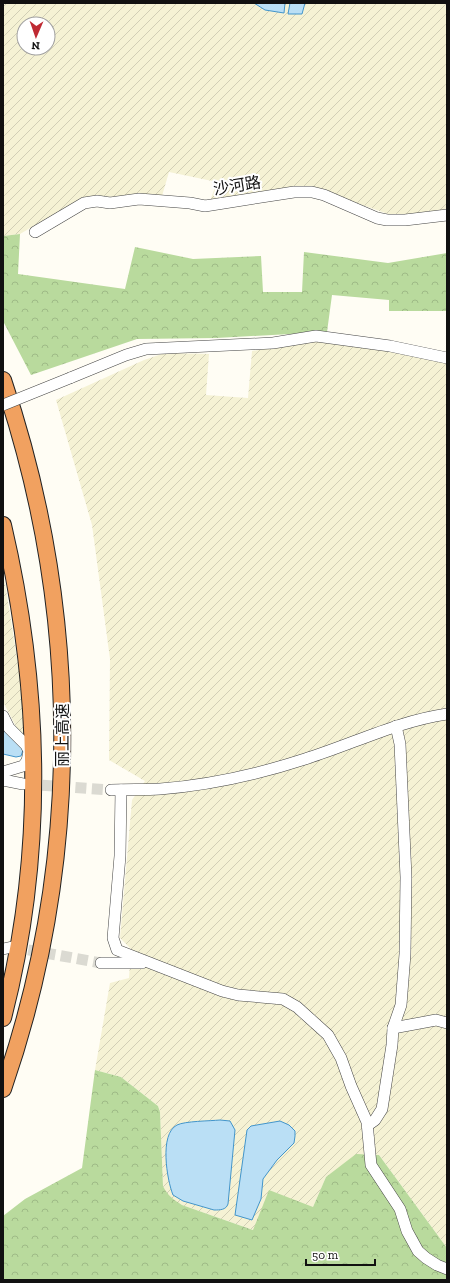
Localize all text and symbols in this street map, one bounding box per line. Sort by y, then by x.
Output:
north arrow [16,16,56,56]
text: N [31,39,40,52]
street label: 沙河路 [212,172,262,199]
street label: 丽上高速 [53,703,72,767]
scale bar [306,1241,375,1267]
text: 50 m [312,1248,339,1262]

